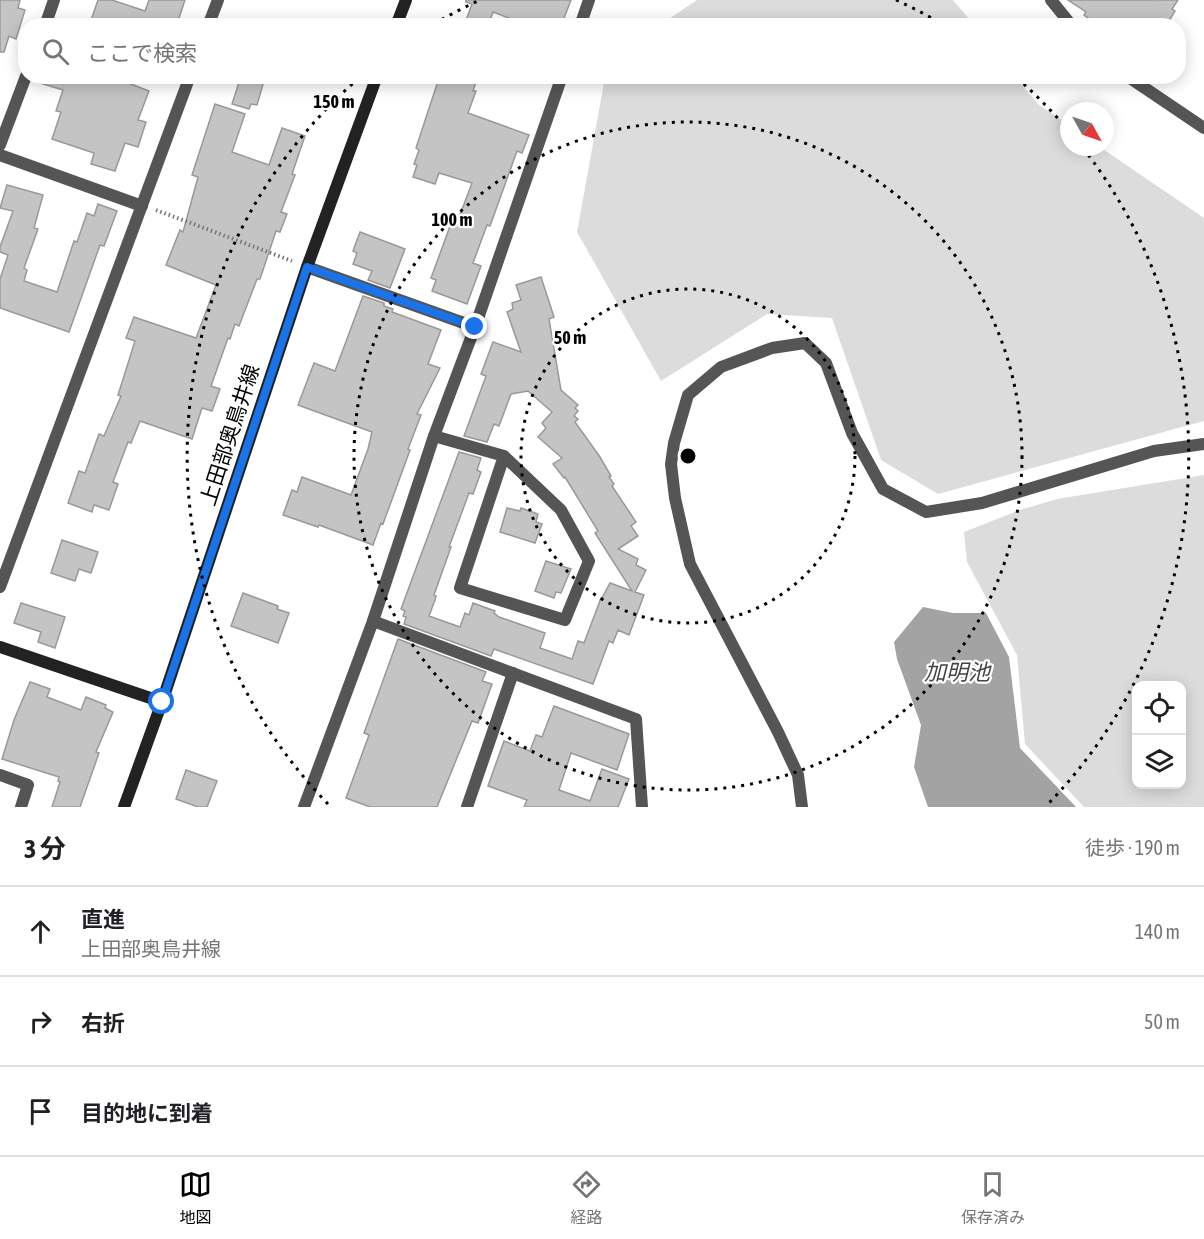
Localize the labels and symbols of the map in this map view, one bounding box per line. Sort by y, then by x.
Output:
text: 150 m [314,91,354,112]
north arrow [1060,102,1114,156]
text: 100 m [432,209,472,230]
route end [461,313,487,339]
text: 50 m [554,327,586,348]
street label: 上田部奥鳥井線 [195,361,263,508]
centre of rings [678,446,698,466]
water label: 加明池 [924,659,992,685]
route start [148,688,174,714]

